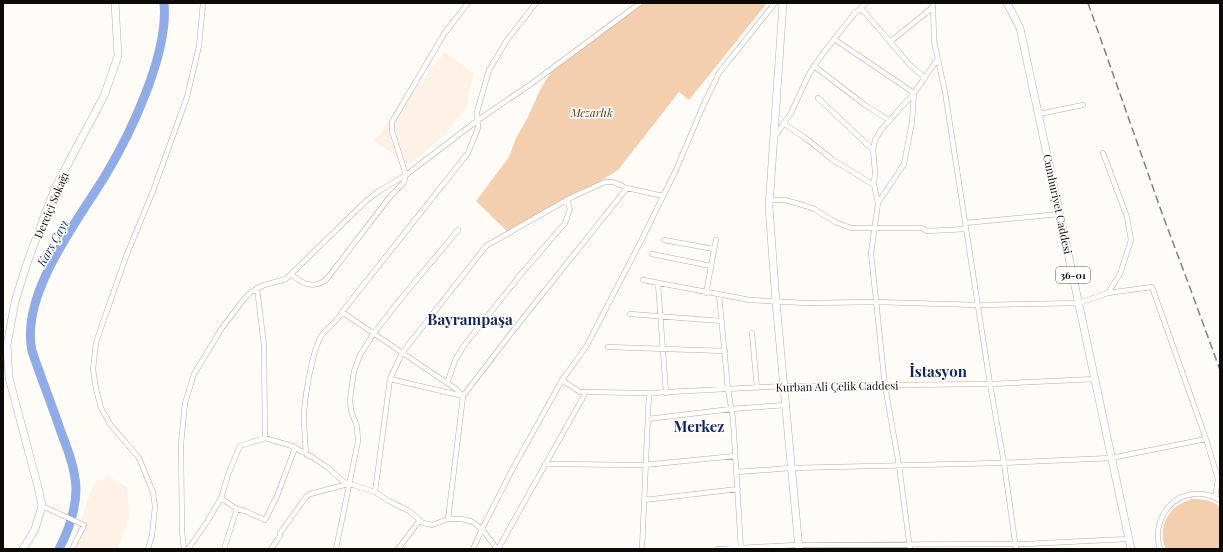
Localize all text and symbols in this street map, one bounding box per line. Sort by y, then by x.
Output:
park label: Mezarlık [570,105,613,120]
street label: Cumhuriyet Caddesi [1040,153,1076,255]
street label: Dereiçi Sokağı [30,170,72,240]
water label: Kars Çayı [32,217,71,270]
road number: 36-01 [1056,267,1090,283]
district label: Bayrampaşa [427,309,513,329]
district label: İstasyon [909,361,968,381]
street label: Kurban Ali Çelik Caddesi [776,377,898,395]
district label: Merkez [674,416,724,436]

